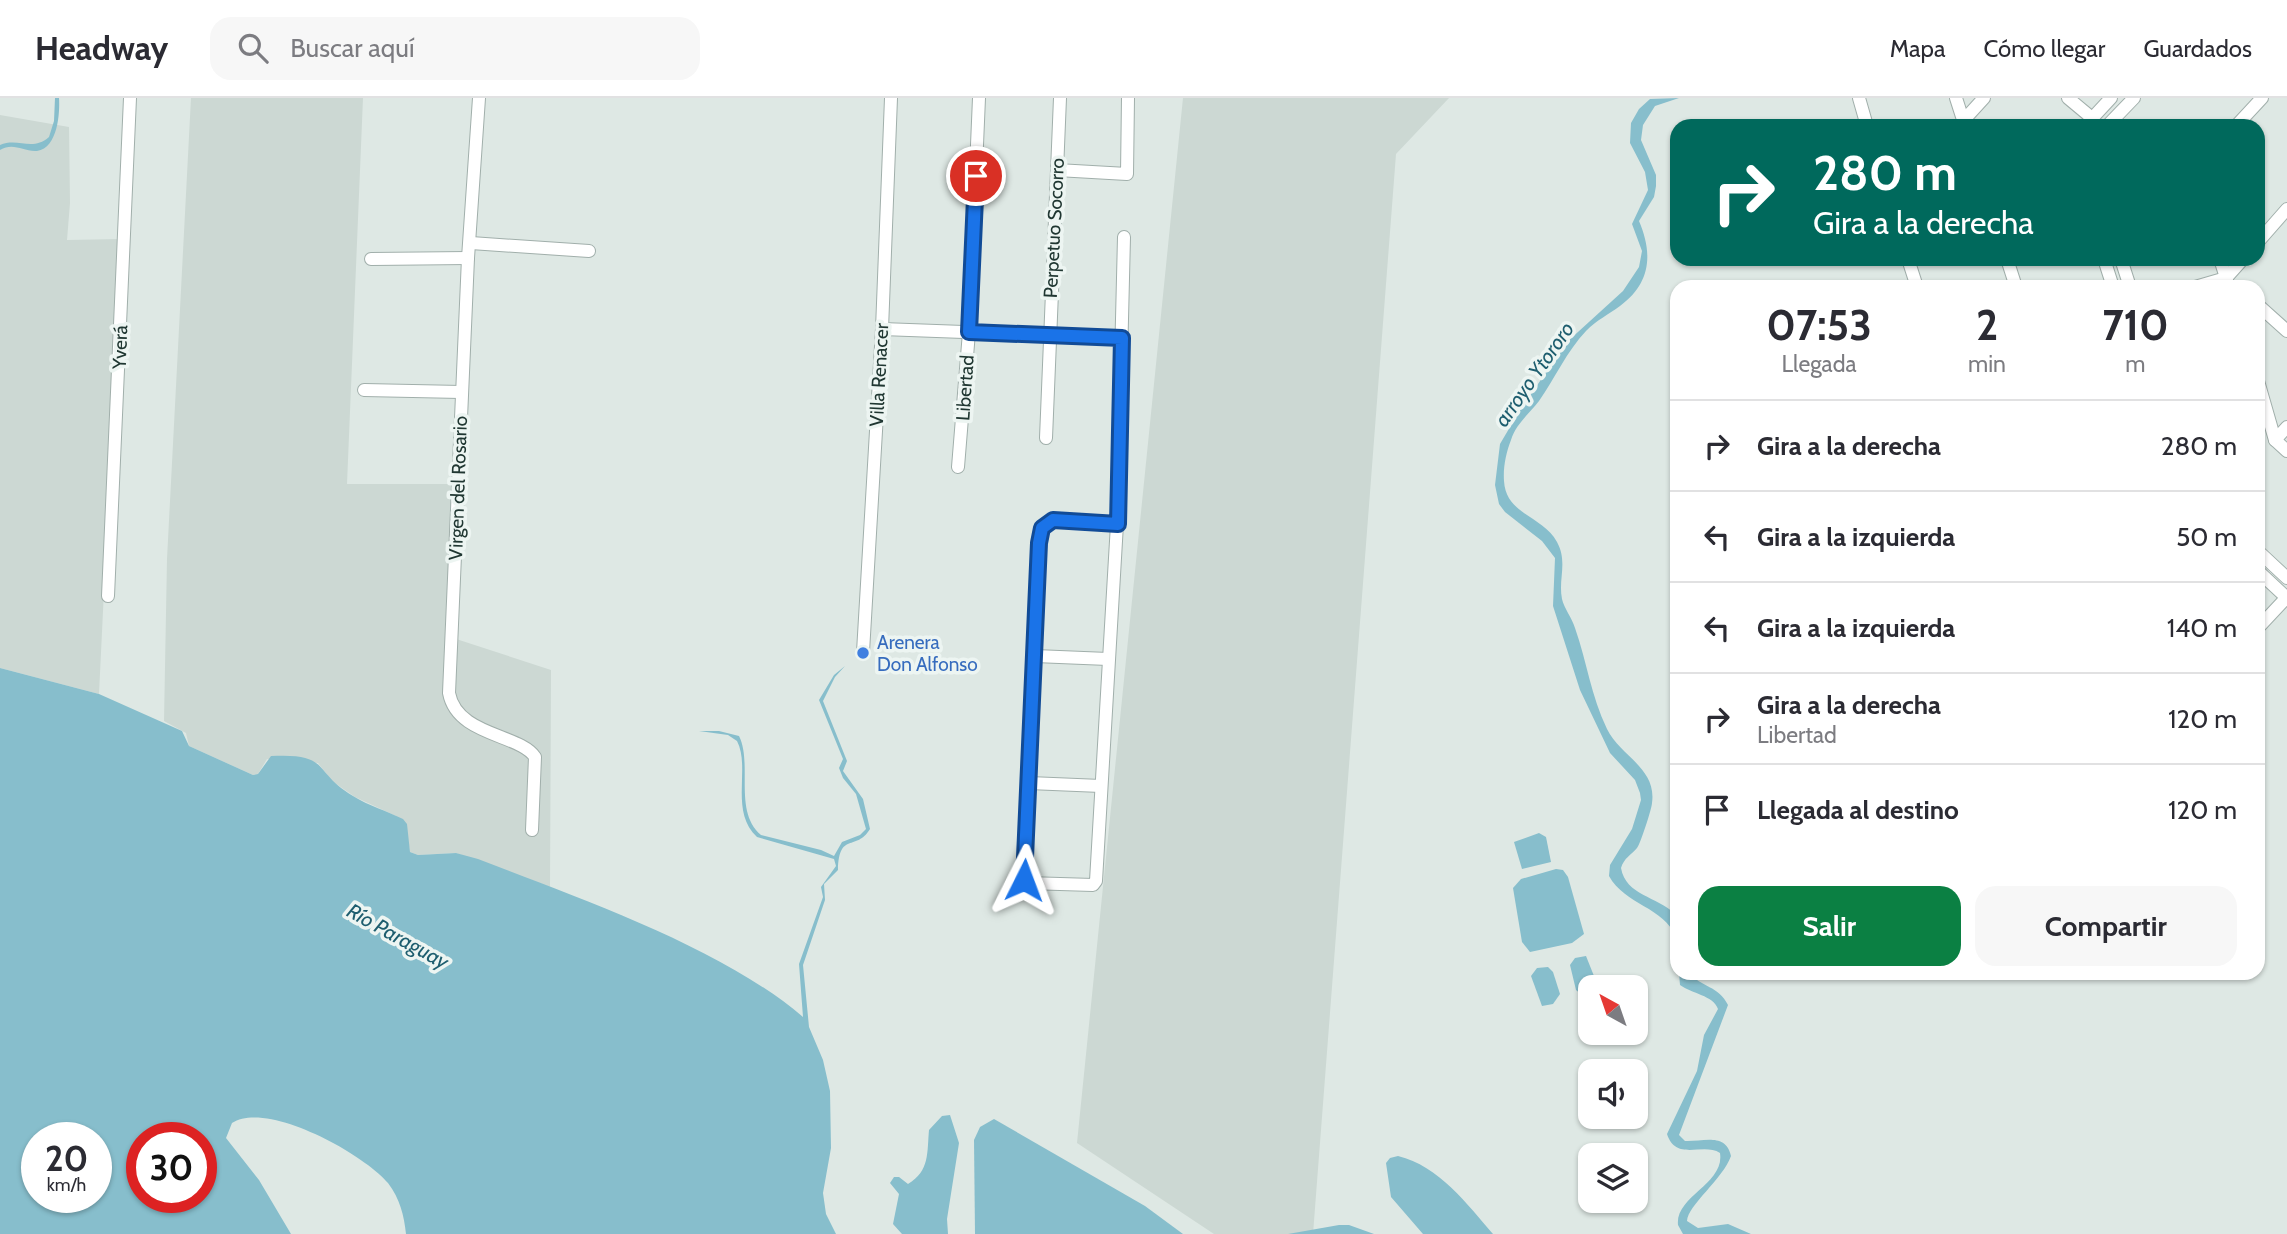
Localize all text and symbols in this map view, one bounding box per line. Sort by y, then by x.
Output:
search box [210,17,700,80]
text: Headway [35,28,168,68]
icon: search [234,29,272,67]
text: Buscar aquí [290,32,414,64]
text: Mapa [1890,34,1946,63]
text: Cómo llegar [1984,34,2105,63]
text: Guardados [2143,34,2252,63]
text: 280 m [1813,143,1957,202]
pin [946,146,1006,206]
icon: right [1698,147,1789,238]
icon: arrive [957,157,995,195]
street label: Perpetuo Socorro [1039,157,1069,299]
text: Gira a la derecha [1813,203,2034,242]
text: 07:53 [1766,299,1872,351]
text: 2 [1976,299,1998,351]
text: 710 [2102,299,2169,351]
water label: arroyo Ytororo [1489,317,1579,431]
street label: Villa Renacer [865,323,893,427]
street label: Yverá [108,325,132,370]
text: Llegada [1782,350,1856,378]
text: min [1968,350,2006,378]
text: m [2125,350,2146,378]
street label: Libertad [951,354,979,422]
street label: Virgen del Rosario [444,415,472,561]
icon: right [1698,427,1736,465]
text: Gira a la derecha [1757,430,1941,462]
text: 280 m [2161,430,2237,462]
icon: left [1698,518,1736,556]
text: Gira a la izquierda [1757,521,1955,553]
text: 50 m [2176,521,2237,553]
icon: left [1698,609,1736,647]
text: Gira a la izquierda [1757,612,1955,644]
text: 140 m [2167,612,2237,644]
place label: Arenera Don Alfonso [877,631,978,676]
marker: Arenera Don Alfonso [855,645,871,661]
text: Gira a la derecha [1757,689,1941,721]
icon: right [1698,700,1736,738]
text: 120 m [2168,703,2237,735]
text: Libertad [1757,721,1837,749]
icon: arrive [1698,791,1736,829]
text: Llegada al destino [1757,794,1959,826]
text: 120 m [2168,794,2237,826]
position arrow [987,843,1061,917]
button: Salir [1698,886,1961,966]
button: Compartir [1975,886,2237,966]
water label: Río Paraguay [343,898,454,975]
north arrow [1578,975,1648,1045]
map controls [1578,975,1648,1213]
button: sound [1578,1059,1648,1129]
speed limit sign: 30 [126,1122,217,1213]
text: 20 [45,1137,88,1180]
button: layers [1578,1143,1648,1213]
text: km/h [47,1174,86,1196]

